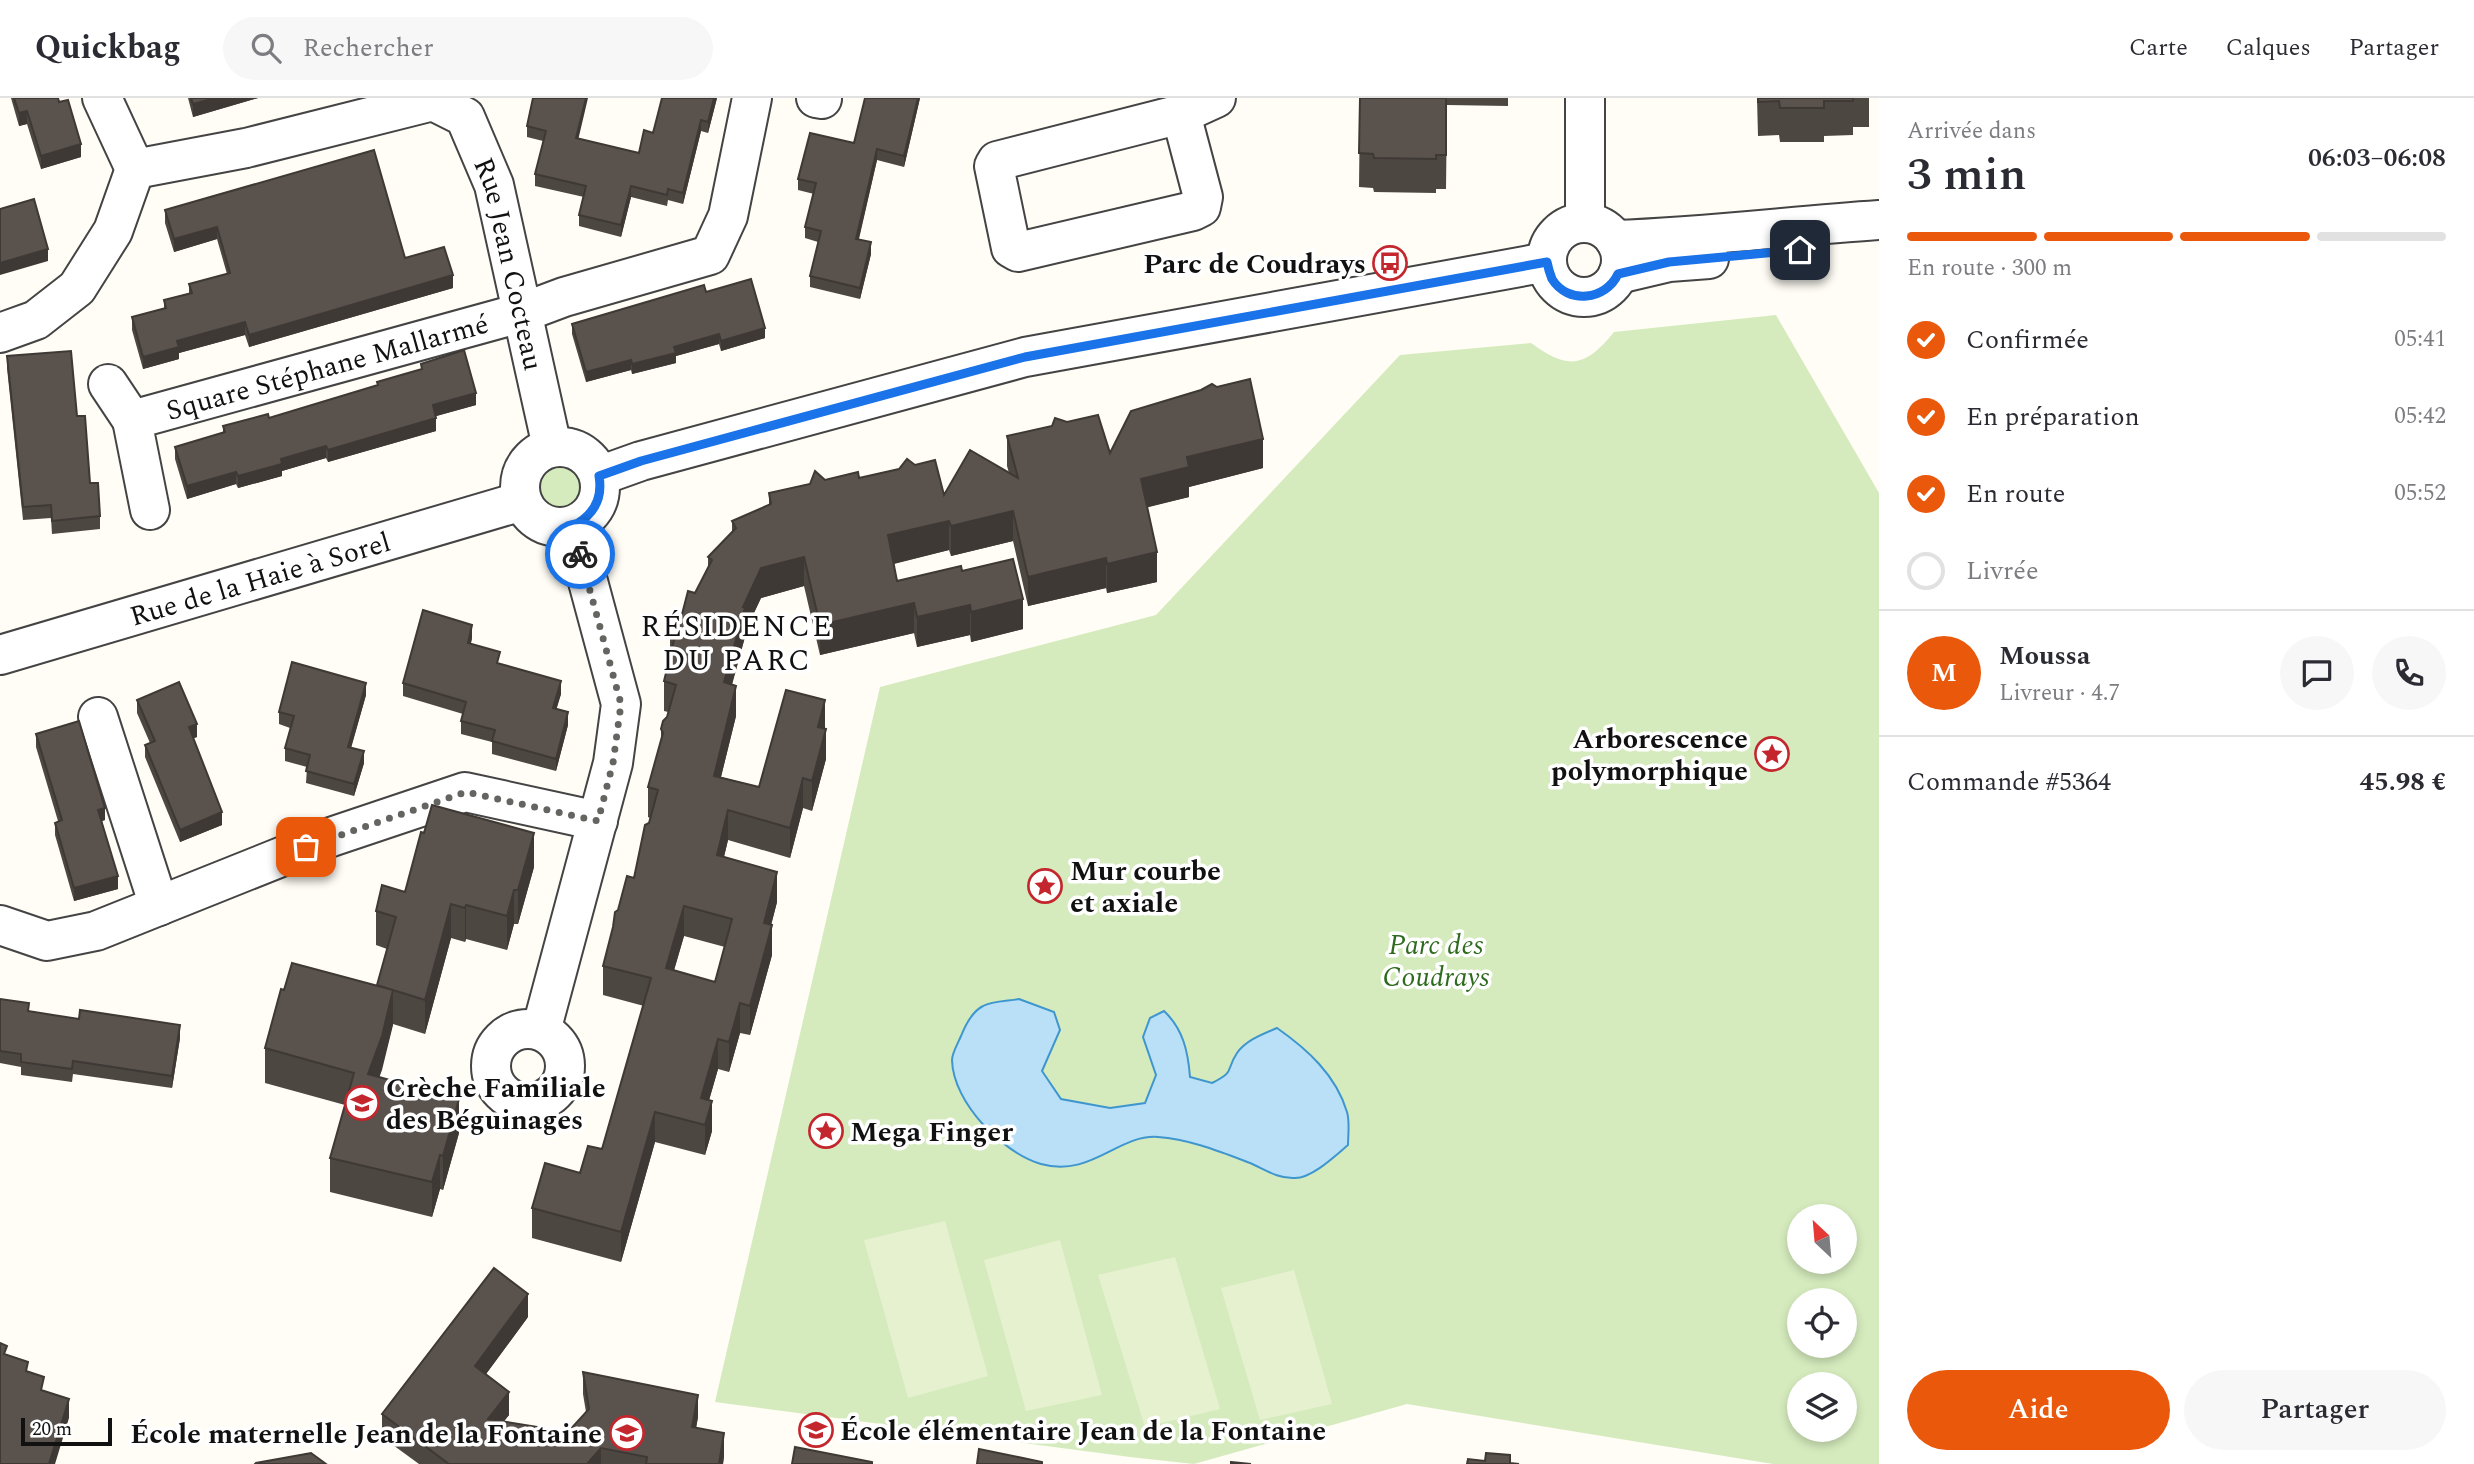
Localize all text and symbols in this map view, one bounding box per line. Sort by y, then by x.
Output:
search box [223,17,713,80]
text: Quickbag [35,23,181,73]
text: Rechercher [303,28,434,68]
icon: search [247,29,285,67]
text: Carte [2129,30,2188,66]
text: Calques [2226,30,2311,66]
text: Partager [2349,30,2439,66]
text: Arrivée dans [1907,114,2036,149]
text: 06:03–06:08 [2308,138,2446,178]
text: 3 min [1907,140,2026,210]
street label: Rue Jean Cocteau [462,151,554,375]
pin [1770,220,1830,280]
icon: home [1781,231,1819,269]
place label: Parc de Coudrays [1143,243,1366,286]
bus stop icon: Parc de Coudrays [1371,244,1409,282]
text: En route · 300 m [1907,251,2072,286]
street label: Square Stéphane Mallarmé [161,303,493,433]
text: Confirmée [1966,320,2089,360]
icon: check [1907,321,1945,359]
text: 05:41 [2394,322,2446,357]
text: En préparation [1966,397,2140,437]
icon: check [1907,398,1945,436]
text: 05:42 [2394,399,2446,434]
text: En route [1966,474,2065,514]
icon: check [1907,475,1945,513]
text: 05:52 [2394,476,2446,511]
courier [545,519,615,589]
street label: Rue de la Haie à Sorel [125,521,396,639]
icon: bike [561,535,599,573]
text: Livrée [1966,551,2039,591]
district label: RÉSIDENCE DU PARC [640,604,834,684]
text: Moussa [1999,636,2090,676]
button: chat [2280,636,2354,710]
button: phone [2372,636,2446,710]
text: M [1931,653,1957,693]
text: Livreur · 4.7 [1999,676,2120,711]
place label: Arborescence polymorphique [1551,718,1748,793]
place icon: Arborescence polymorphique [1753,735,1791,773]
text: Commande #5364 [1907,762,2111,802]
text: 45.98 € [2360,762,2446,802]
pin [276,817,336,877]
icon: bag [287,828,325,866]
place label: Mur courbe et axiale [1070,850,1221,925]
place icon: Mur courbe et axiale [1026,867,1064,905]
park label: Parc des Coudrays [1383,924,1490,999]
place label: Crèche Familiale des Béguinages [386,1067,606,1142]
school or university icon: Crèche Familiale des Béguinages [343,1084,381,1122]
place label: Mega Finger [850,1111,1013,1154]
place icon: Mega Finger [807,1112,845,1150]
north arrow [1787,1204,1857,1274]
map controls [1787,1204,1857,1442]
button: locate [1787,1288,1857,1358]
button: Aide [1907,1370,2170,1450]
button: Partager [2184,1370,2446,1450]
button: layers [1787,1372,1857,1442]
place label: École élémentaire Jean de la Fontaine [840,1410,1326,1453]
school or university icon: École élémentaire Jean de la Fontaine [797,1411,835,1449]
place label: École maternelle Jean de la Fontaine [130,1413,602,1456]
school or university icon: École maternelle Jean de la Fontaine [608,1414,646,1452]
scale bar [21,1415,112,1447]
text: 20 m [32,1415,72,1444]

